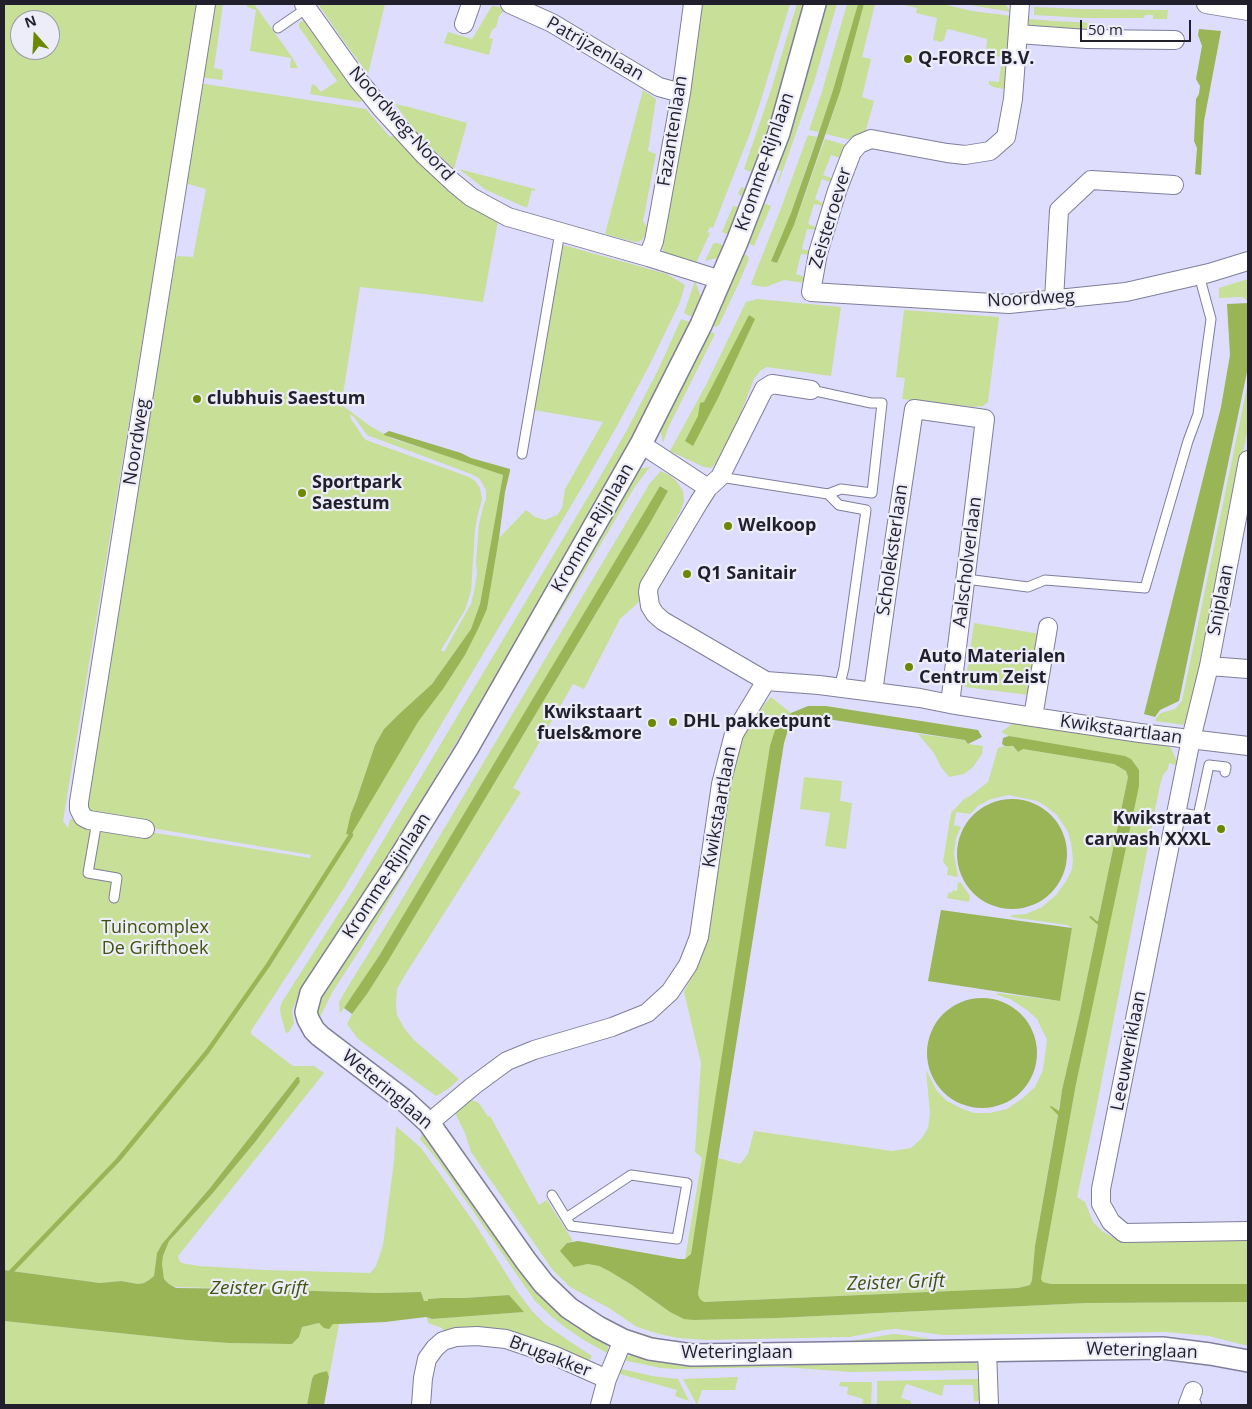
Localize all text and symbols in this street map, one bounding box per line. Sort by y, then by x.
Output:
north arrow [10,10,60,60]
text: N [22,10,39,32]
scale bar [1082,10,1193,42]
street label: Patrijzenlaan [542,12,648,86]
text: 50 m [1088,19,1123,39]
place label: Q-FORCE B.V. [918,48,1034,70]
marker: Q-FORCE B.V. [902,53,914,65]
street label: Noordweg-Noord [344,62,458,186]
street label: Fazantenlaan [654,74,692,188]
street label: Kromme-Rijnlaan [731,90,799,234]
street label: Zeisteroever [805,165,857,271]
street label: Noordweg [987,286,1075,312]
place label: clubhuis Saestum [207,388,365,410]
marker: clubhuis Saestum [191,393,203,405]
street label: Noordweg [119,397,155,487]
street label: Kromme-Rijnlaan [547,460,639,596]
place label: Sportpark Saestum [312,472,402,514]
street label: Scholeksterlaan [873,483,913,617]
marker: Sportpark Saestum [296,487,308,499]
street label: Aalscholverlaan [949,495,987,629]
place label: Welkoop [738,515,816,537]
marker: Welkoop [722,520,734,532]
place label: Q1 Sanitair [697,563,797,585]
street label: Sniplaan [1204,563,1238,637]
marker: Q1 Sanitair [681,568,693,580]
place label: Auto Materialen Centrum Zeist [919,646,1066,689]
marker: Auto Materialen Centrum Zeist [903,661,915,673]
place label: Kwikstaart fuels&more [537,702,642,744]
place label: DHL pakketpunt [683,711,831,733]
street label: Kwikstaartlaan [1058,711,1184,749]
marker: DHL pakketpunt [667,716,679,728]
marker: Kwikstaart fuels&more [646,717,658,729]
street label: Kwikstaartlaan [699,744,741,870]
place label: Kwikstraat carwash XXXL [1085,808,1211,851]
street label: Kromme-Rijnlaan [338,809,436,943]
marker: Kwikstraat carwash XXXL [1215,823,1227,835]
park label: Tuincomplex De Grifthoek [101,917,209,960]
street label: Leeuweriklaan [1107,989,1151,1113]
street label: Weteringlaan [337,1046,437,1134]
water label: Zeister Grift [847,1270,945,1296]
water label: Zeister Grift [210,1278,308,1300]
street label: Brugakker [506,1331,594,1383]
street label: Weteringlaan [1086,1338,1198,1364]
street label: Weteringlaan [681,1342,793,1364]

